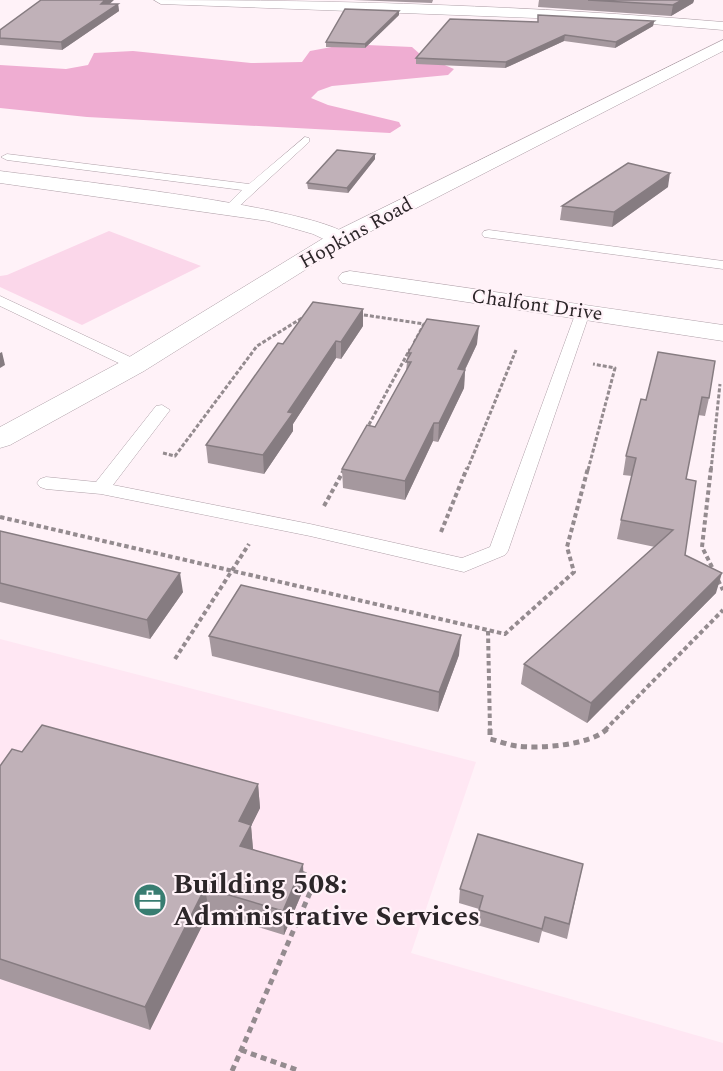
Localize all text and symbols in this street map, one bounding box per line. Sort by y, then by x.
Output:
street label: Hopkins Road [294,189,418,277]
street label: Chalfont Drive [470,281,604,329]
place label: Building 508: Administrative Services [173,863,480,938]
office icon: Building 508: Administrative Services [132,882,168,918]

